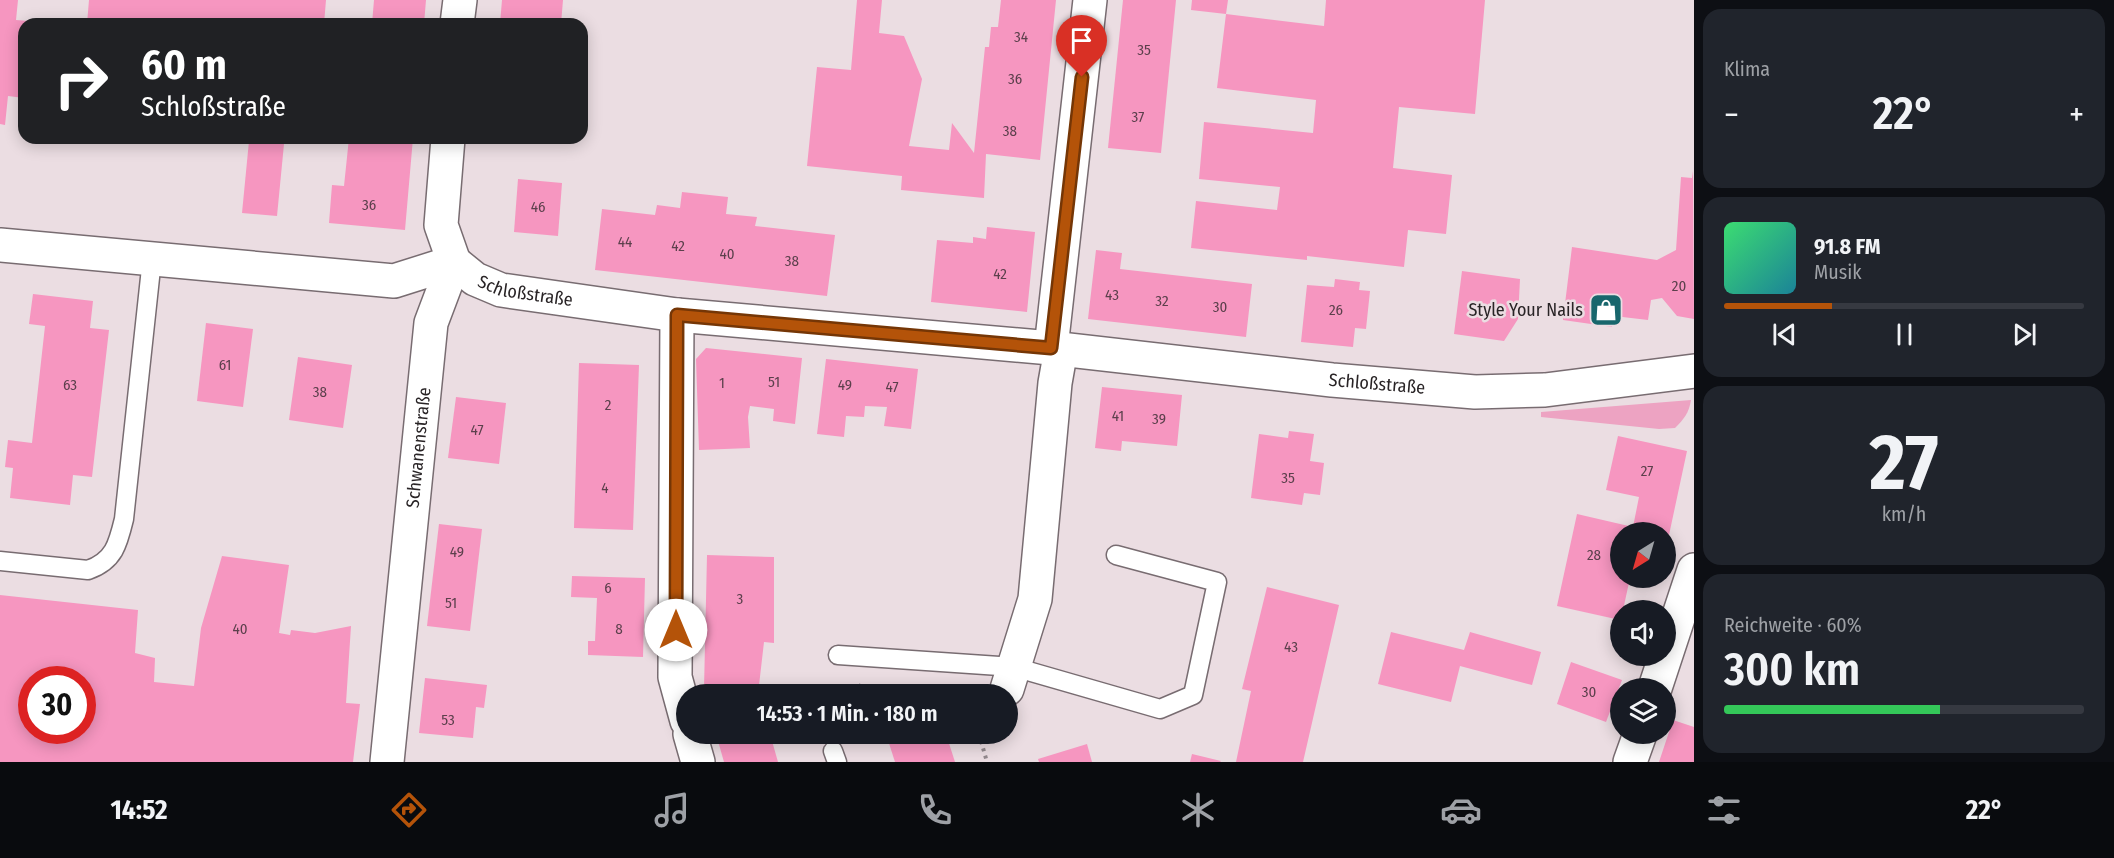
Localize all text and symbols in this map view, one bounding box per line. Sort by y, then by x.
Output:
pin [1056,15,1107,77]
icon: arrive [1065,24,1098,57]
house number: 34 [1014,28,1028,46]
text: 60 m [141,40,227,90]
house number: 35 [1137,41,1151,59]
icon: right [42,42,120,120]
text: Klima [1724,57,1770,81]
house number: 36 [1008,70,1022,88]
text: 22° [1873,87,1935,141]
text: Schloßstraße [141,91,286,123]
text: − [1724,95,1739,135]
text: + [2069,95,2084,135]
house number: 37 [1132,108,1144,126]
house number: 38 [1003,122,1017,140]
house number: 36 [362,196,376,214]
house number: 46 [531,198,545,216]
house number: 44 [618,233,632,251]
text: 91.8 FM [1814,233,1881,260]
house number: 42 [671,237,685,255]
house number: 40 [719,245,735,263]
house number: 38 [785,252,799,270]
text: Musik [1814,260,1862,284]
house number: 42 [993,265,1007,283]
street label: Schloßstraße [474,270,574,311]
house number: 20 [1672,277,1686,295]
house number: 43 [1105,286,1119,304]
house number: 32 [1155,292,1169,310]
shop icon: Style Your Nails [1588,292,1624,328]
house number: 30 [1213,298,1227,316]
place label: Style Your Nails [1468,299,1583,321]
house number: 26 [1329,301,1343,319]
icon: previous [1768,318,1801,351]
icon: pause [1888,318,1921,351]
icon: next [2008,318,2041,351]
house number: 61 [219,356,231,374]
street label: Schloßstraße [1328,369,1426,399]
house number: 51 [768,373,780,391]
house number: 1 [719,374,725,392]
house number: 63 [63,376,77,394]
house number: 49 [838,376,852,394]
house number: 47 [885,378,899,396]
house number: 38 [313,383,327,401]
street label: Schwanenstraße [402,386,436,509]
house number: 2 [605,396,612,414]
house number: 41 [1112,407,1124,425]
house number: 39 [1152,410,1166,428]
text: 27 [1870,416,1938,510]
house number: 47 [470,421,484,439]
house number: 27 [1641,462,1653,480]
house number: 35 [1281,469,1295,487]
house number: 4 [601,479,609,497]
text: km/h [1882,502,1926,526]
north arrow [1610,522,1676,588]
map controls [1610,522,1676,744]
house number: 49 [450,543,464,561]
house number: 28 [1587,546,1601,564]
house number: 6 [604,579,612,597]
house number: 3 [737,590,744,608]
house number: 51 [445,594,457,612]
position arrow [644,598,708,662]
button: sound [1610,600,1676,666]
text: Reichweite · 60% [1724,613,1862,637]
house number: 40 [232,620,248,638]
house number: 8 [615,620,623,638]
house number: 43 [1284,638,1298,656]
text: 300 km [1724,643,1860,697]
speed limit sign: 30 [18,666,96,744]
button: layers [1610,678,1676,744]
house number: 30 [1582,683,1596,701]
text: 14:53 · 1 Min. · 180 m [756,700,938,727]
house number: 53 [441,711,455,729]
icon: directions [388,789,430,831]
icon: music [651,789,693,831]
icon: phone [914,789,956,831]
icon: climate [1177,789,1219,831]
icon: car [1440,789,1482,831]
icon: filters [1703,789,1745,831]
text: 14:52 [110,794,168,826]
text: 22° [1966,794,2003,826]

